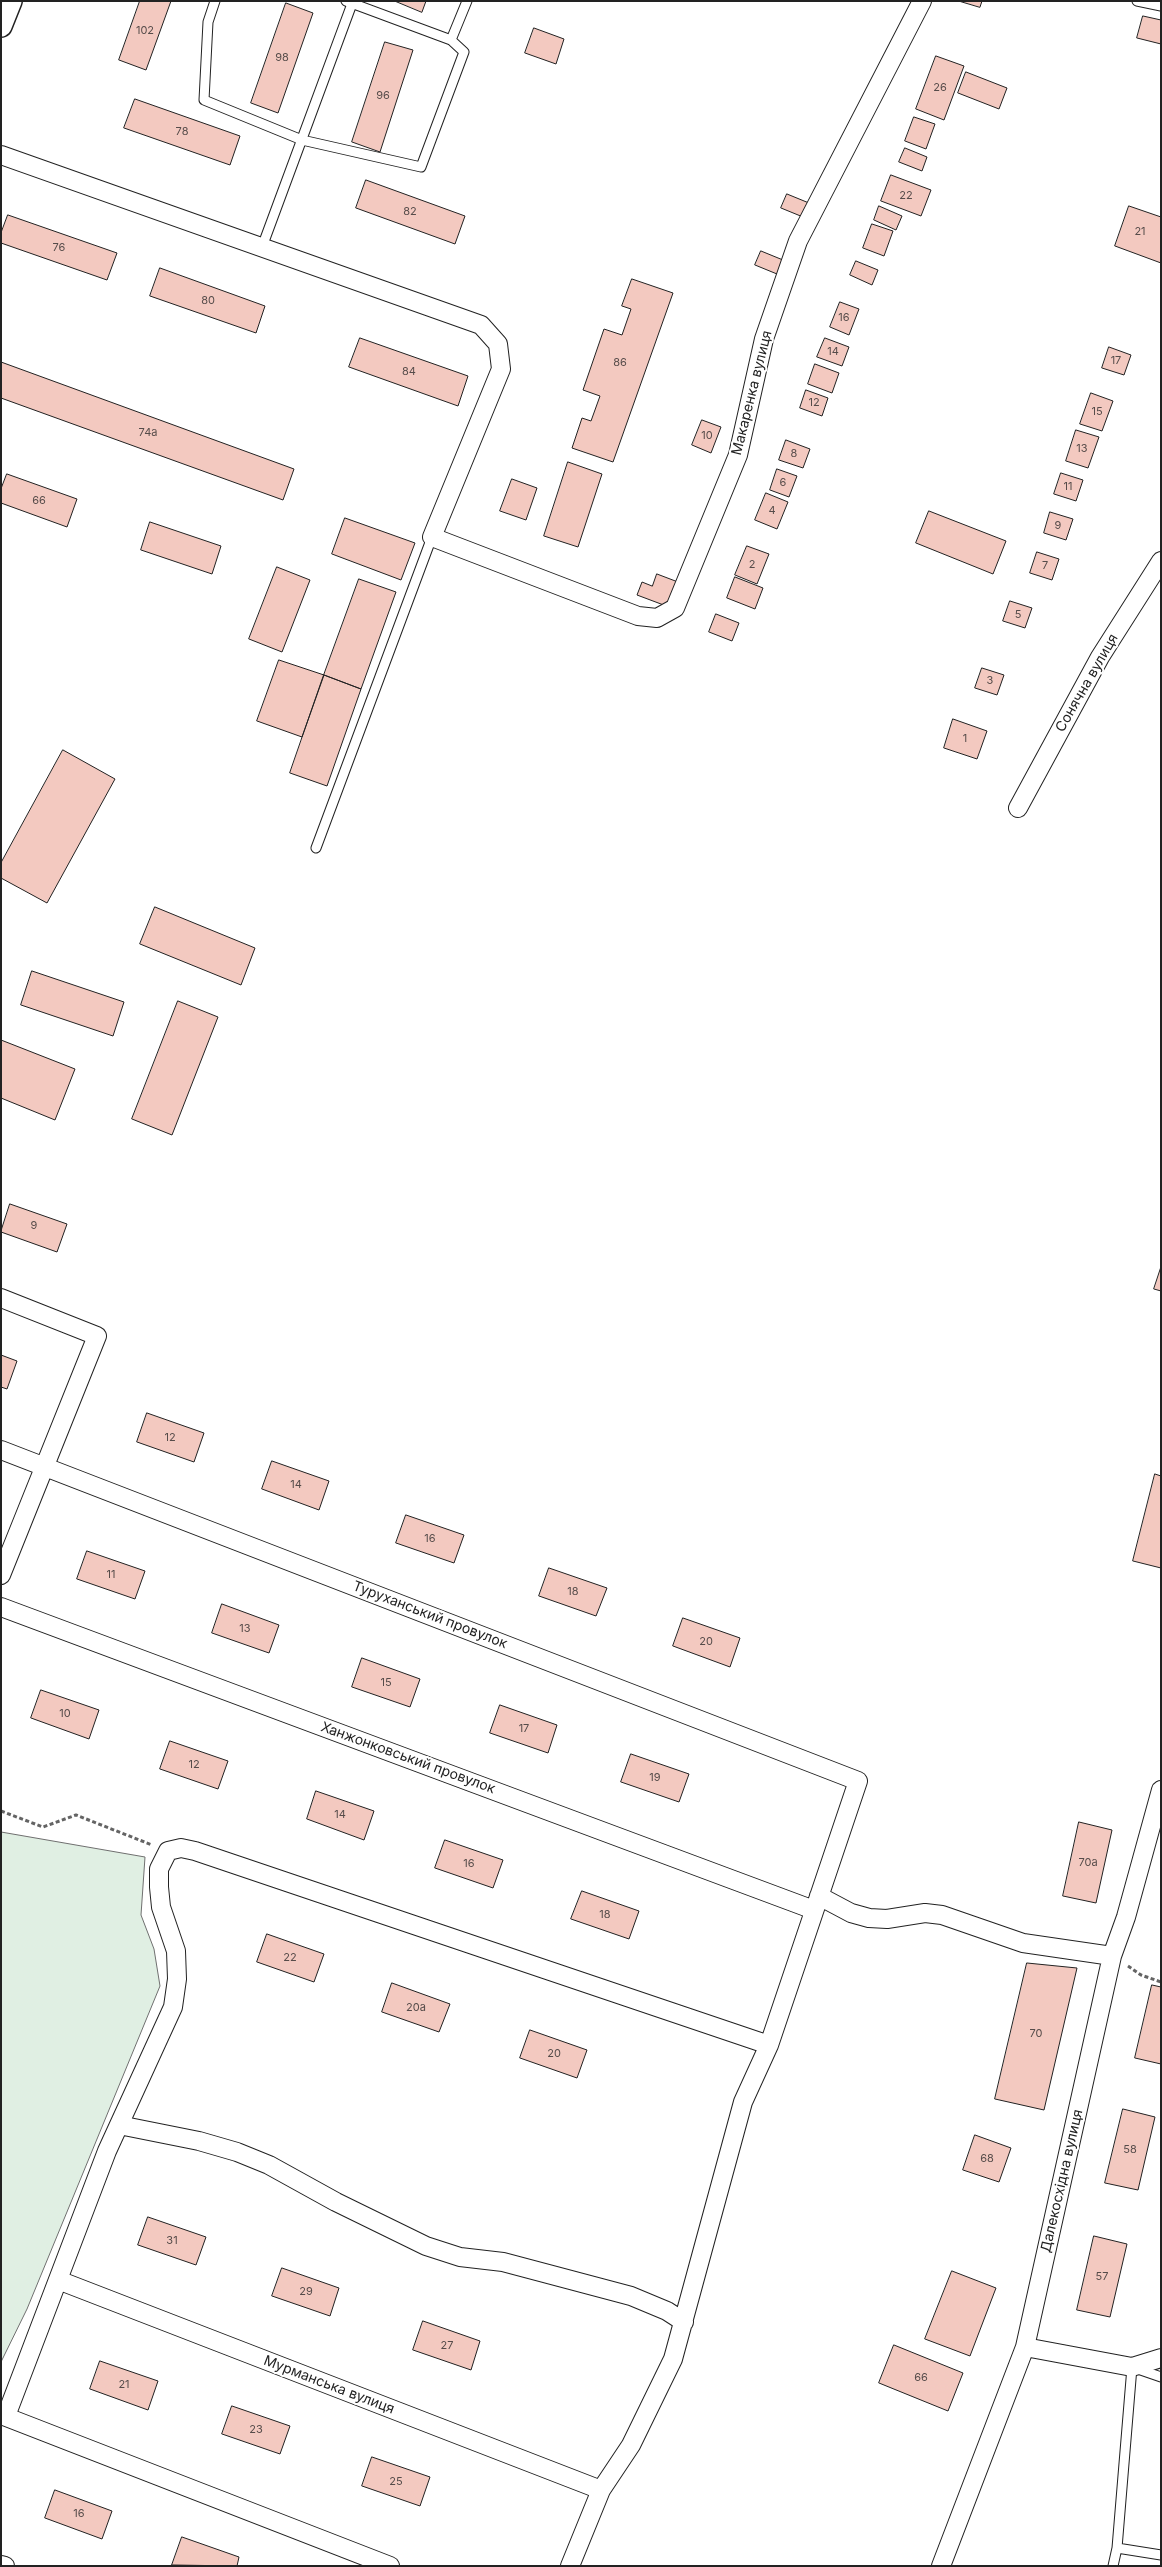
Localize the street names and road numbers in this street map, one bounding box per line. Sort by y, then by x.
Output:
street label: Макаренка вулиця [728,329,776,457]
street label: Сонячна вулиця [1052,631,1122,735]
street label: Туруханський провулок [350,1578,510,1652]
street label: Ханжонковський провулок [318,1719,498,1797]
street label: Далекосхідна вулиця [1037,2108,1087,2254]
street label: Мурманська вулиця [261,2352,397,2418]

